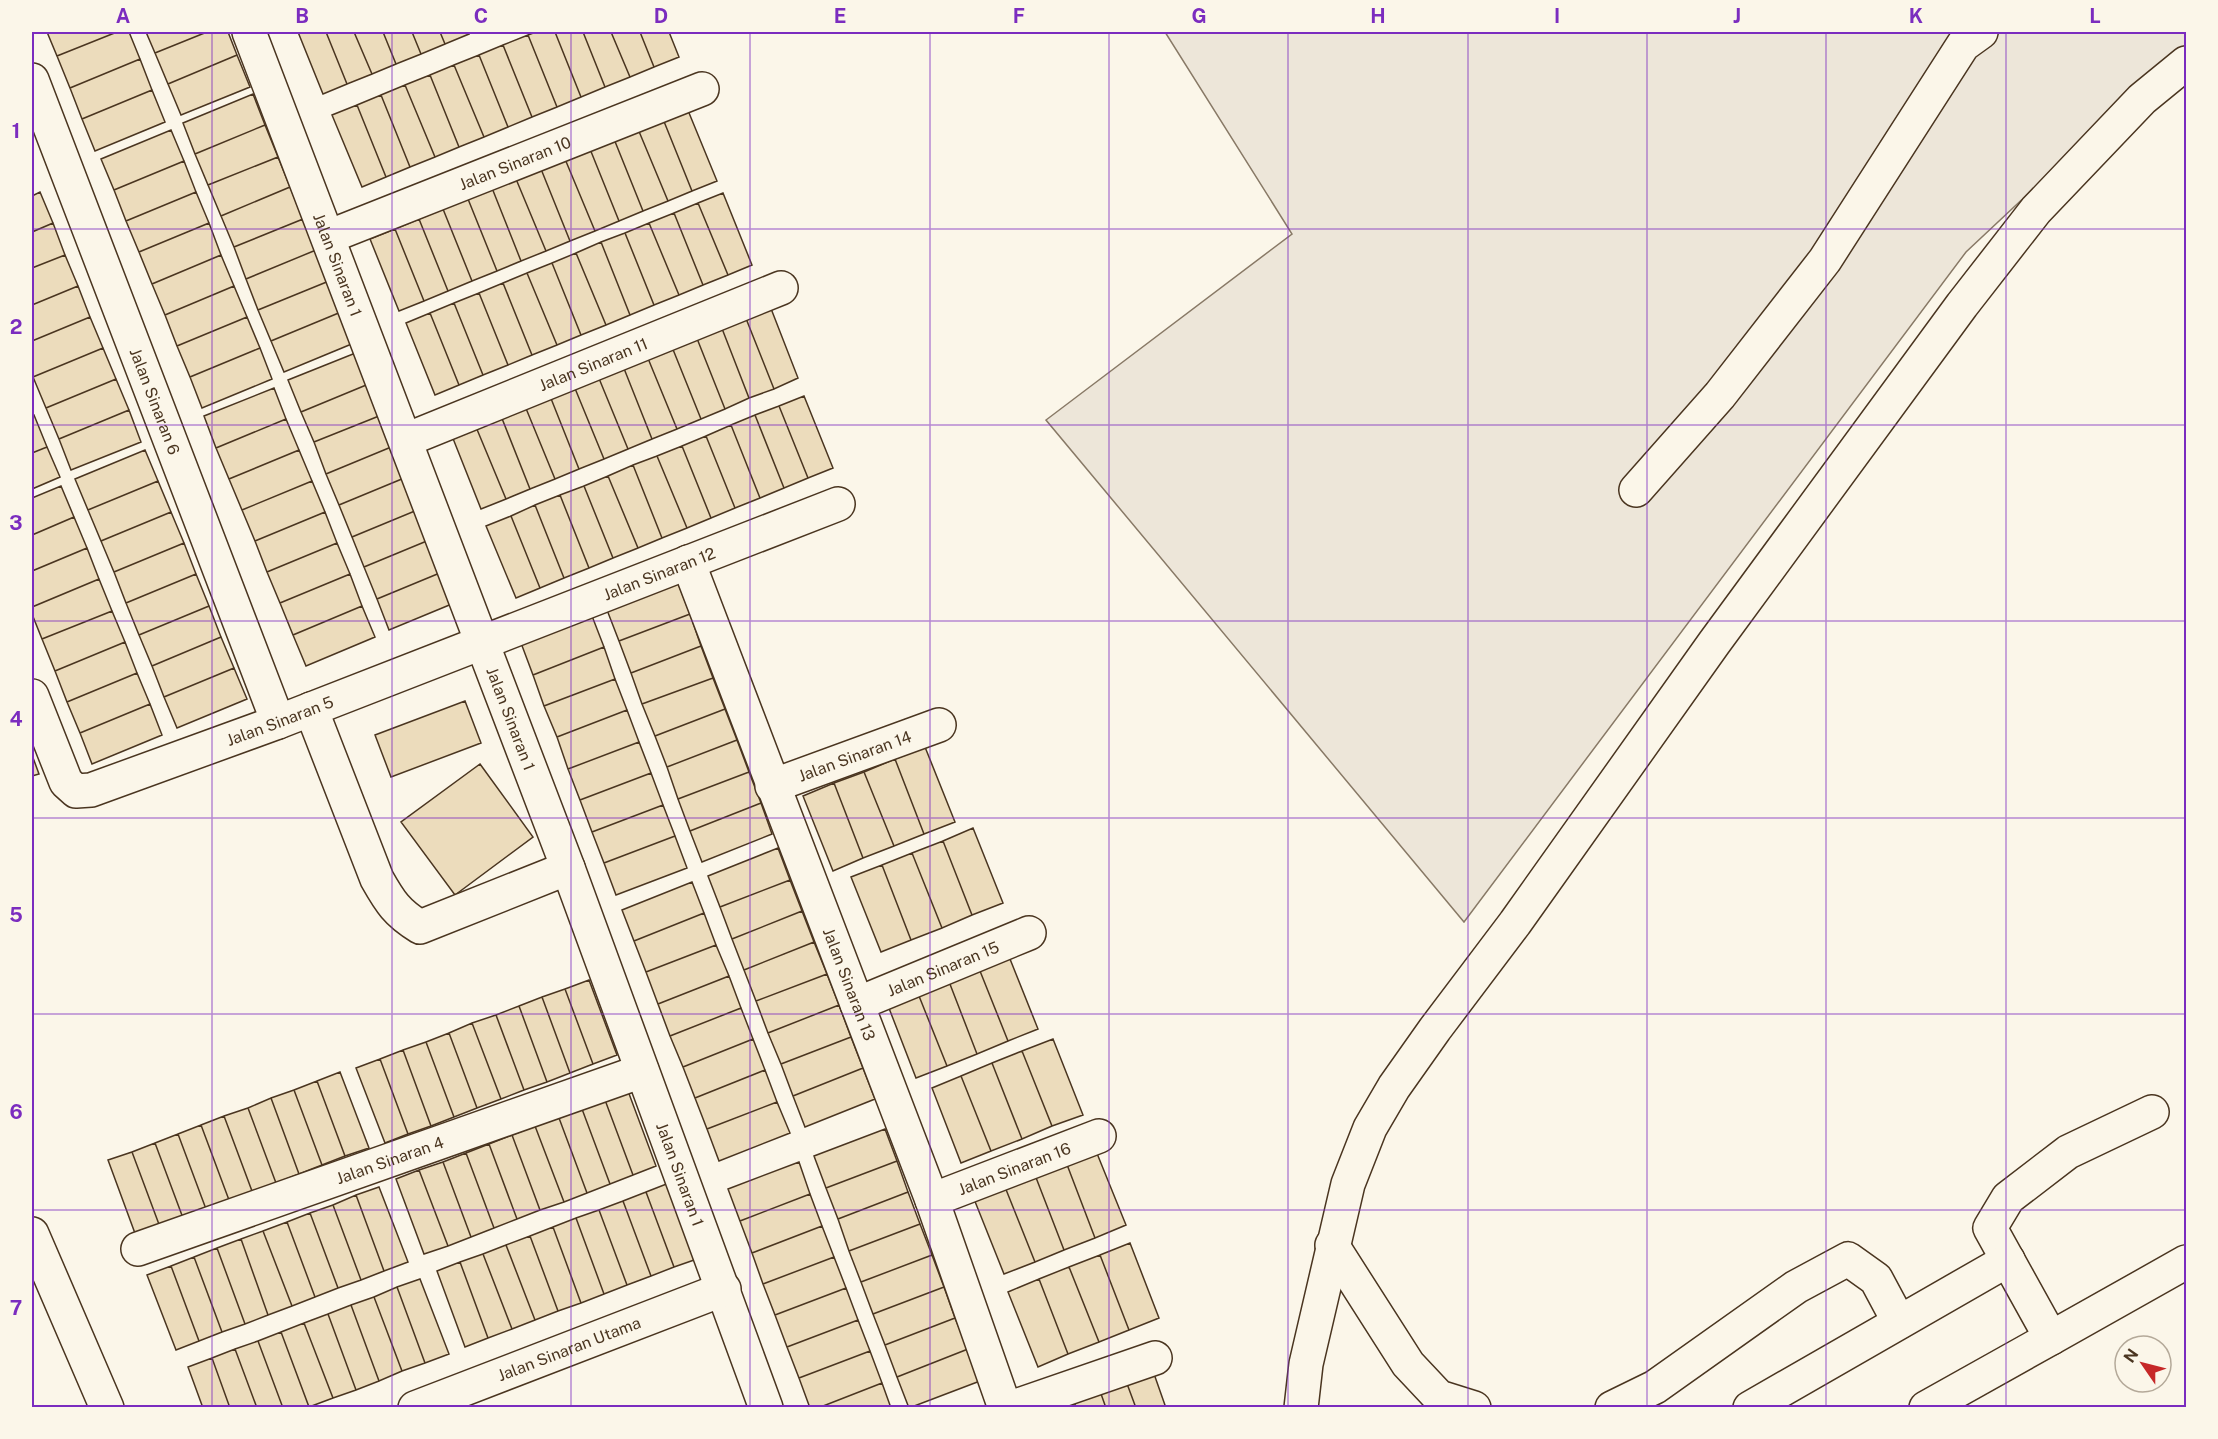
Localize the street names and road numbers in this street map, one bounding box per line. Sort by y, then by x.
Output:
street label: Jalan Sinaran 10 [456,133,574,194]
street label: Jalan Sinaran 1 [309,210,366,319]
street label: Jalan Sinaran 11 [536,334,651,395]
street label: Jalan Sinaran 6 [126,345,184,457]
street label: Jalan Sinaran 12 [601,544,718,604]
street label: Jalan Sinaran 1 [482,664,539,773]
street label: Jalan Sinaran 5 [224,692,336,750]
street label: Jalan Sinaran 14 [796,727,914,786]
street label: Jalan Sinaran 13 [819,925,879,1043]
street label: Jalan Sinaran 15 [884,937,1002,1001]
street label: Jalan Sinaran 1 [652,1120,708,1229]
street label: Jalan Sinaran 4 [334,1133,446,1188]
street label: Jalan Sinaran 16 [955,1139,1073,1199]
street label: Jalan Sinaran Utama [495,1313,643,1385]

